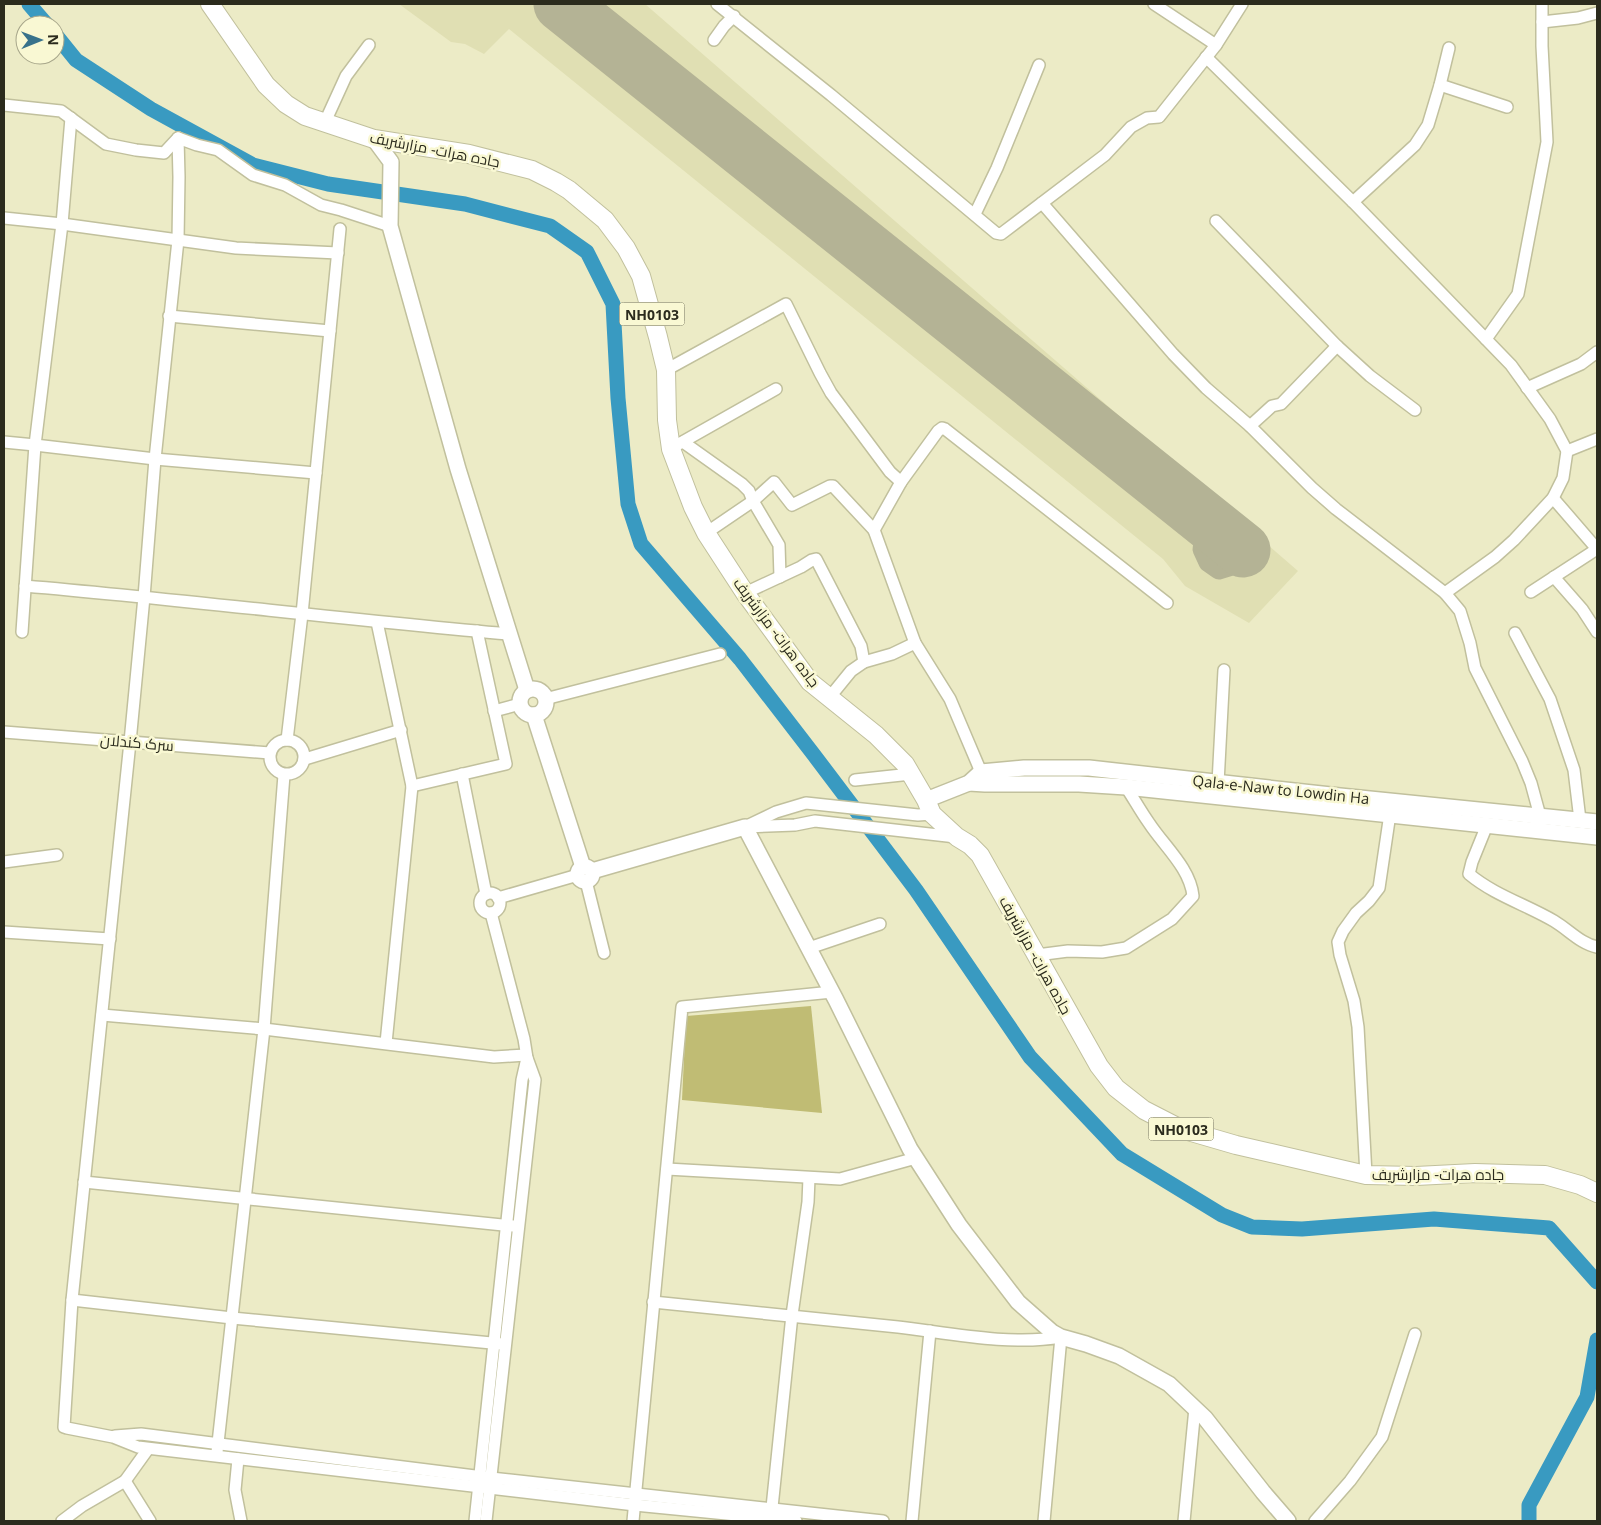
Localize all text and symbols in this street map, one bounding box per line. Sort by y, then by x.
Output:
north arrow [15,15,65,65]
text: N [44,34,63,46]
street label: جاده هرات- مزارشریف [368,127,502,171]
road number: NH0103 [620,302,684,326]
street label: جاده هرات- مزارشریف [729,573,825,691]
street label: سرک کندلان [99,729,175,756]
street label: Qala-e-Naw to Lowdin Ha [1192,770,1370,808]
street label: جاده هرات- مزارشریف [995,892,1077,1018]
road number: NH0103 [1148,1118,1214,1140]
street label: جاده هرات- مزارشریف [1372,1164,1504,1184]

